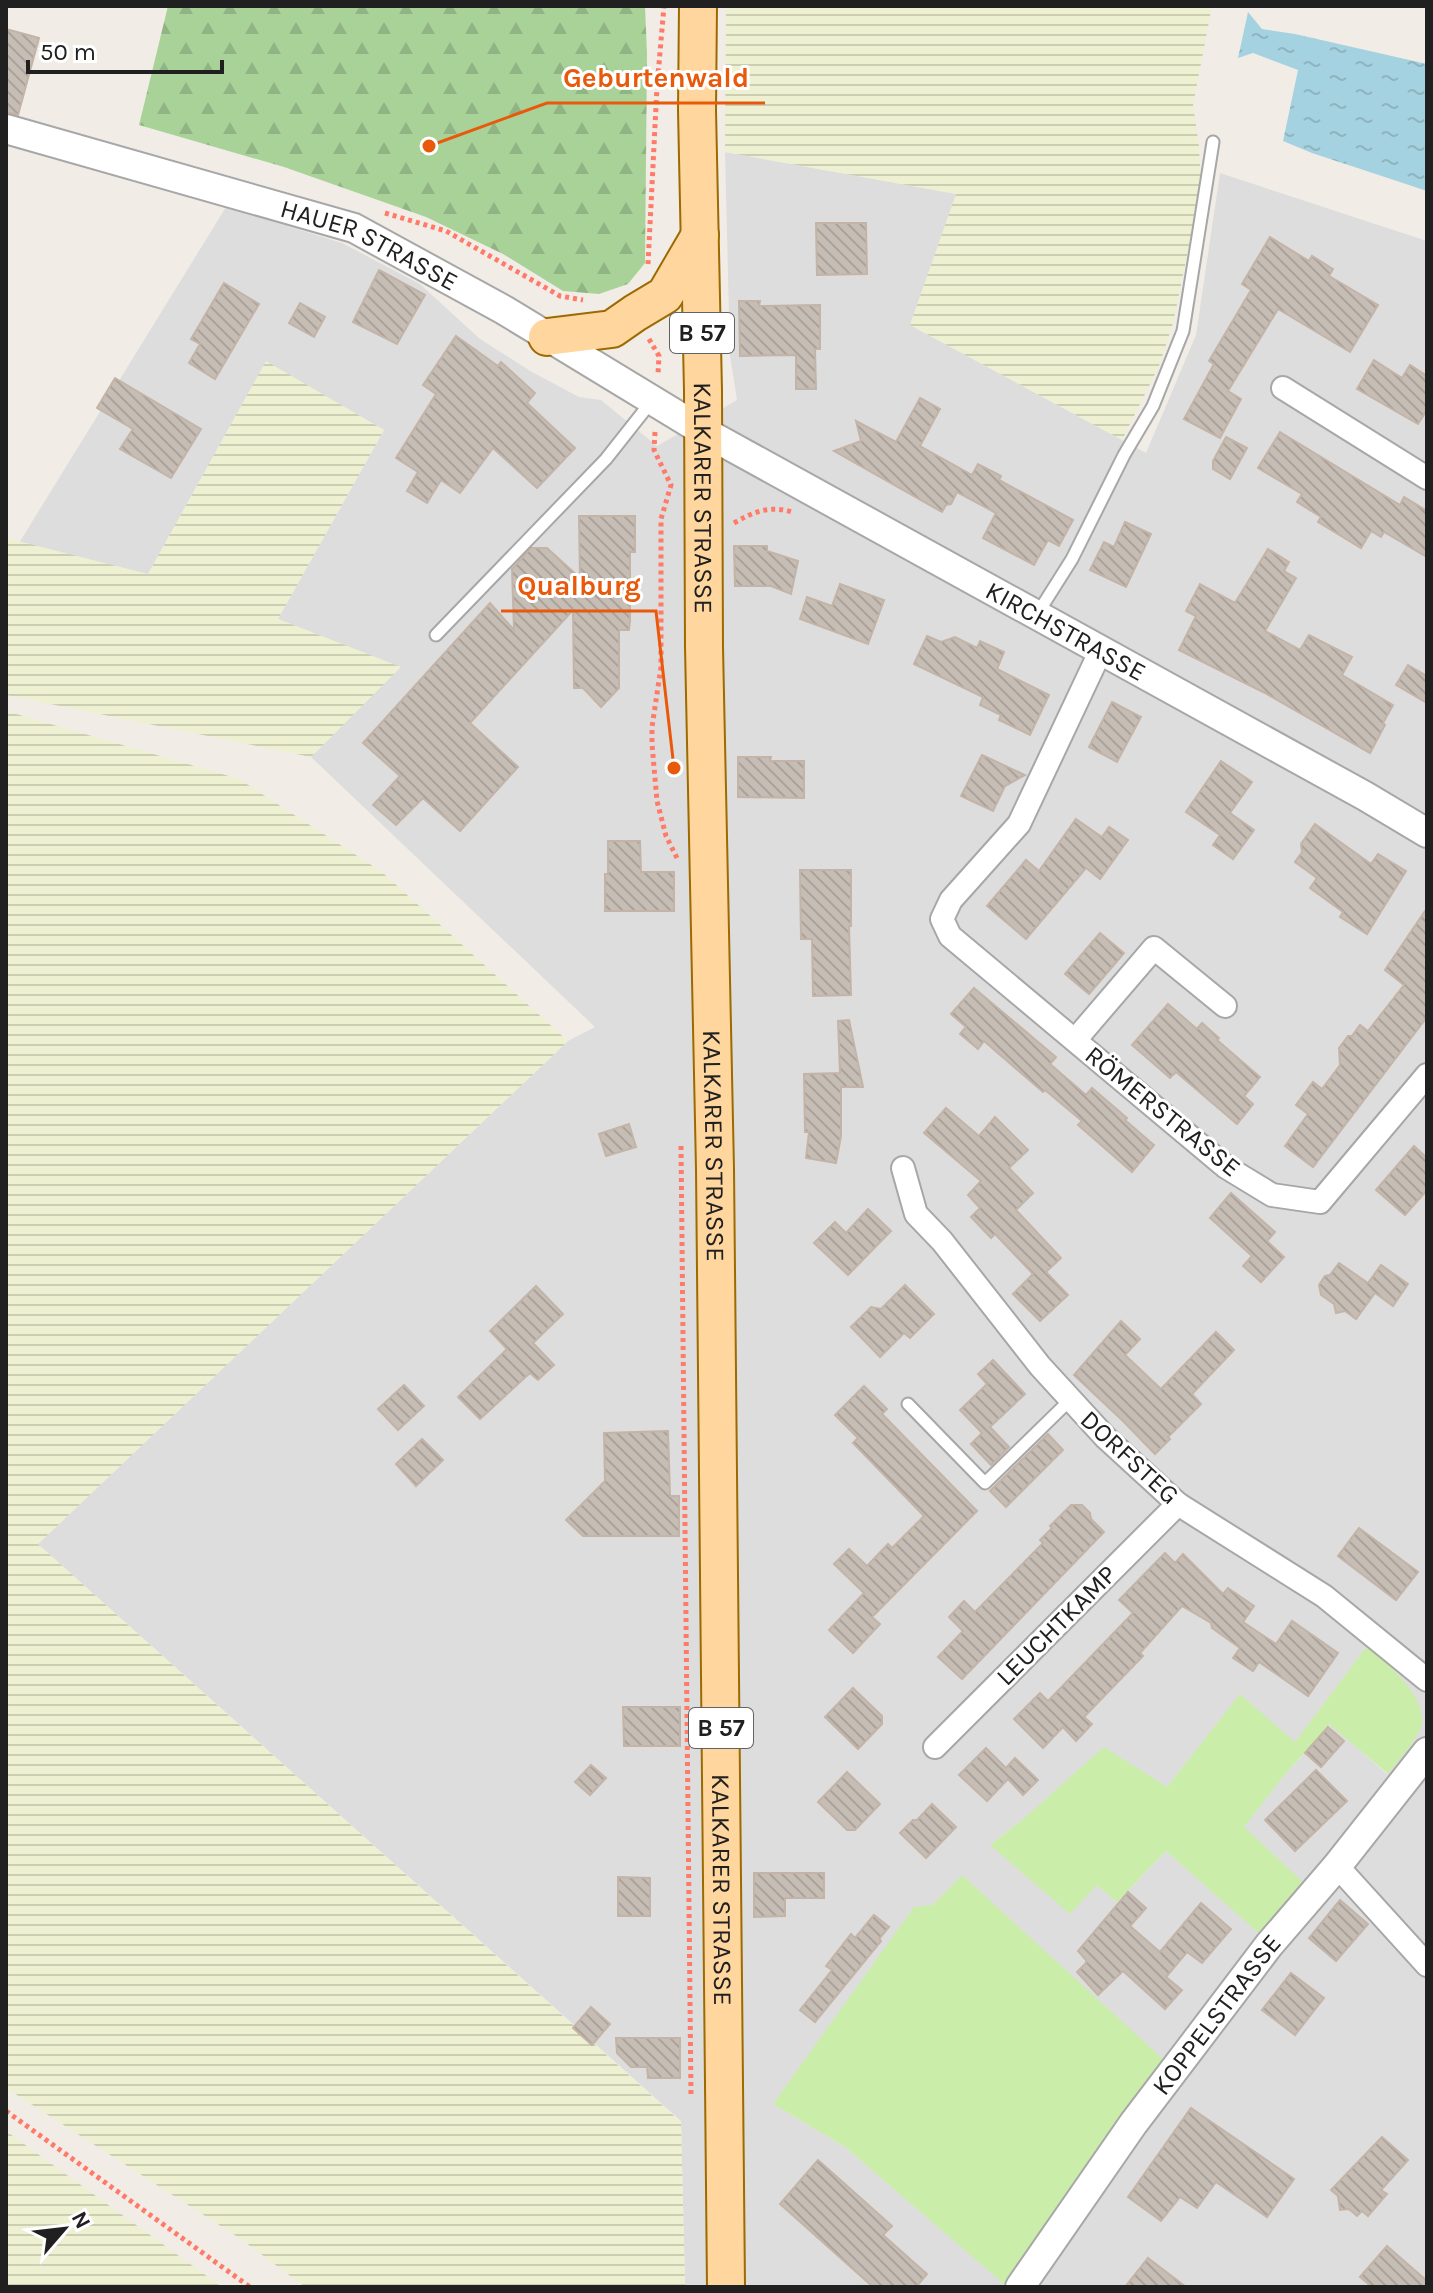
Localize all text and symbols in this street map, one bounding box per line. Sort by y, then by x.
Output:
scale bar [28,24,222,74]
text: 50 m [40,38,96,66]
callout: Geburtenwald [547,51,765,103]
text: Geburtenwald [563,61,749,94]
street label: HAUER STRASSE [277,193,463,298]
road number: B 57 [670,313,734,353]
street label: KALKARER STRASSE [687,382,719,614]
callout: Qualburg [501,559,656,611]
text: Qualburg [517,569,641,602]
street label: KIRCHSTRASSE [980,575,1151,688]
street label: KALKARER STRASSE [696,1030,731,1262]
street label: RÖMERSTRASSE [1079,1039,1247,1184]
street label: DORFSTEG [1074,1404,1185,1511]
street label: LEUCHTKAMP [990,1559,1123,1692]
road number: B 57 [689,1708,753,1748]
street label: KALKARER STRASSE [705,1774,738,2006]
street label: KOPPELSTRASSE [1146,1928,1288,2101]
north arrow [24,2189,104,2269]
text: N [66,2207,96,2233]

